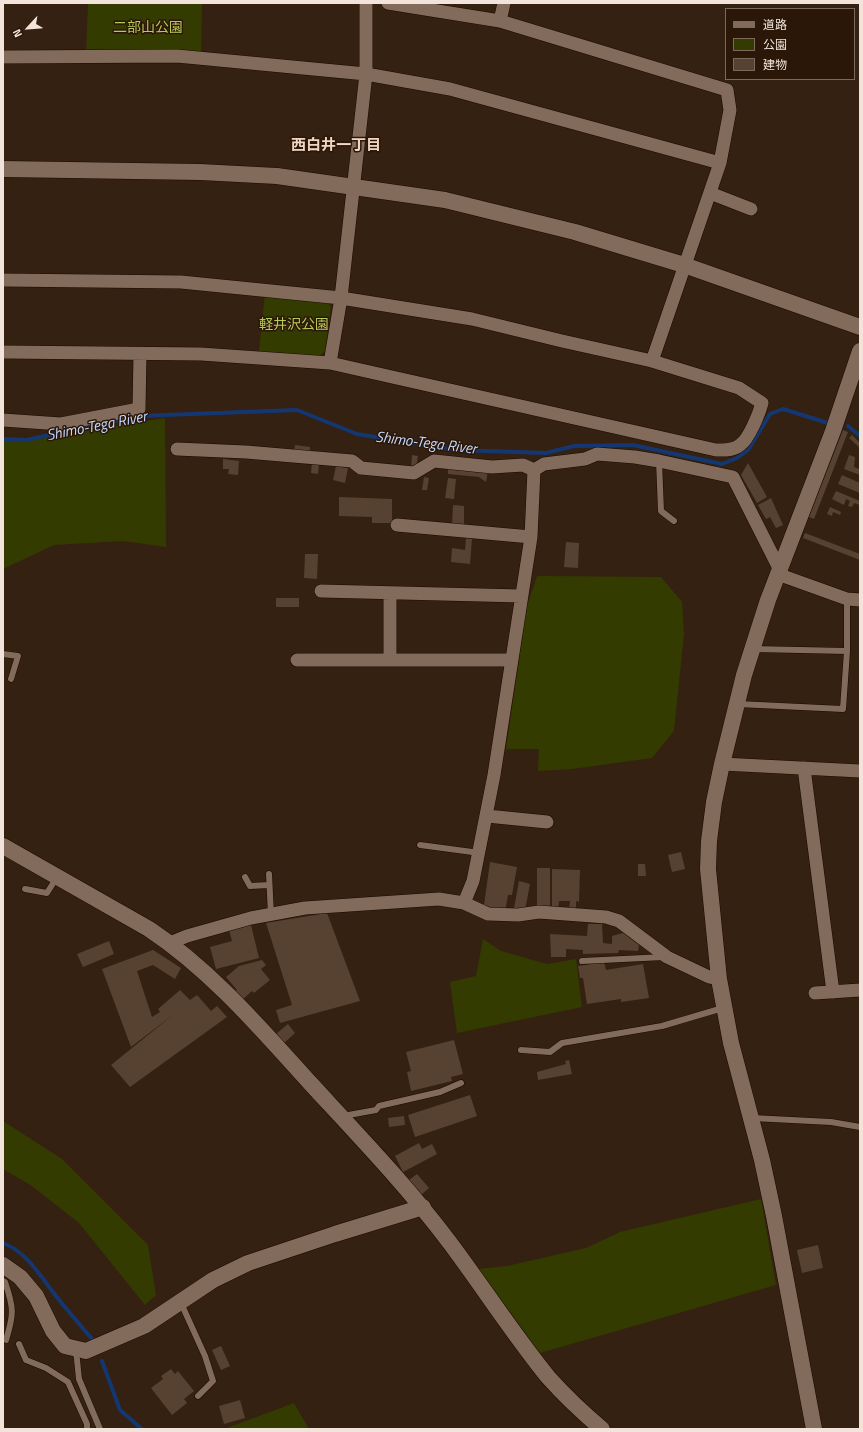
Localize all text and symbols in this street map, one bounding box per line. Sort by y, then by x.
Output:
north arrow [8,8,48,48]
legend [725,8,855,80]
text: 道路 [763,15,787,34]
park label: 二部山公園 [113,21,183,37]
text: N [8,26,26,40]
text: 公園 [763,35,787,54]
text: 建物 [763,55,787,74]
district label: 西白井一丁目 [291,137,381,155]
park label: 軽井沢公園 [259,318,329,334]
water label: Shimo-Tega River [45,408,149,446]
water label: Shimo-Tega River [374,429,478,459]

